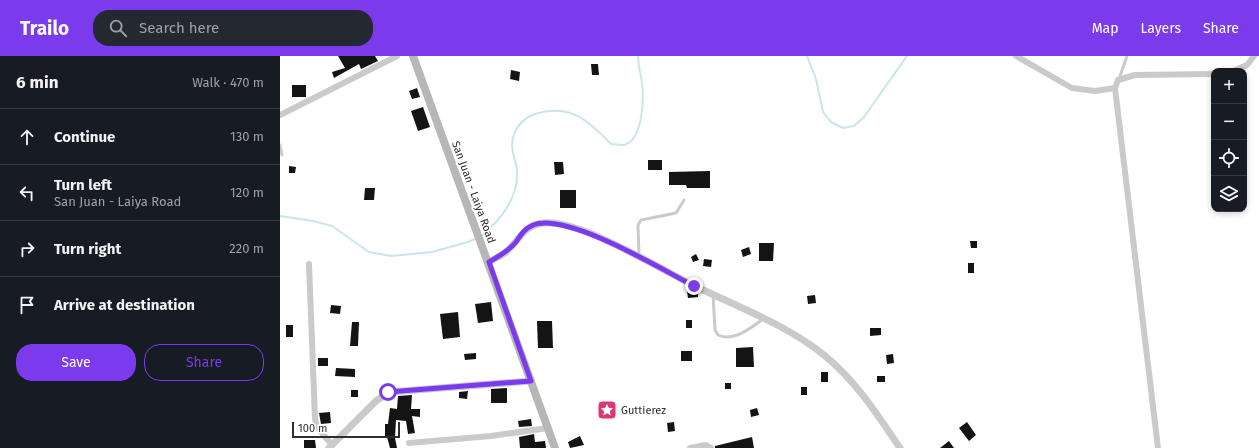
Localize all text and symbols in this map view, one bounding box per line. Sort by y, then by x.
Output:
search box [93,10,373,46]
text: Trailo [20,17,69,40]
icon: search [107,17,129,39]
text: Search here [139,19,219,37]
text: Map [1092,20,1118,37]
text: Layers [1140,20,1181,37]
text: Share [1203,20,1239,37]
map controls [1211,68,1247,212]
button: + [1211,68,1247,104]
text: 6 min [16,72,59,93]
text: Walk · 470 m [192,75,264,90]
button: − [1211,104,1247,140]
icon: ahead [16,126,38,148]
text: Continue [54,128,115,146]
text: 130 m [230,129,264,144]
street label: San Juan - Laiya Road [449,139,498,245]
button: locate [1211,140,1247,176]
text: Turn left [54,176,112,194]
button: layers [1211,176,1247,212]
icon: left [16,182,38,204]
text: 120 m [230,185,264,200]
text: San Juan - Laiya Road [54,194,181,209]
icon: right [16,238,38,260]
text: Turn right [54,240,121,258]
text: 220 m [229,241,264,256]
route end [685,277,703,295]
icon: arrive [16,294,38,316]
text: Arrive at destination [54,296,195,314]
button: Save [16,344,136,381]
button: Share [144,344,264,381]
route start [379,383,397,401]
place icon: Guttierez [596,399,618,421]
place label: Guttierez [621,404,666,417]
scale bar [292,420,400,439]
text: 100 m [298,422,327,435]

